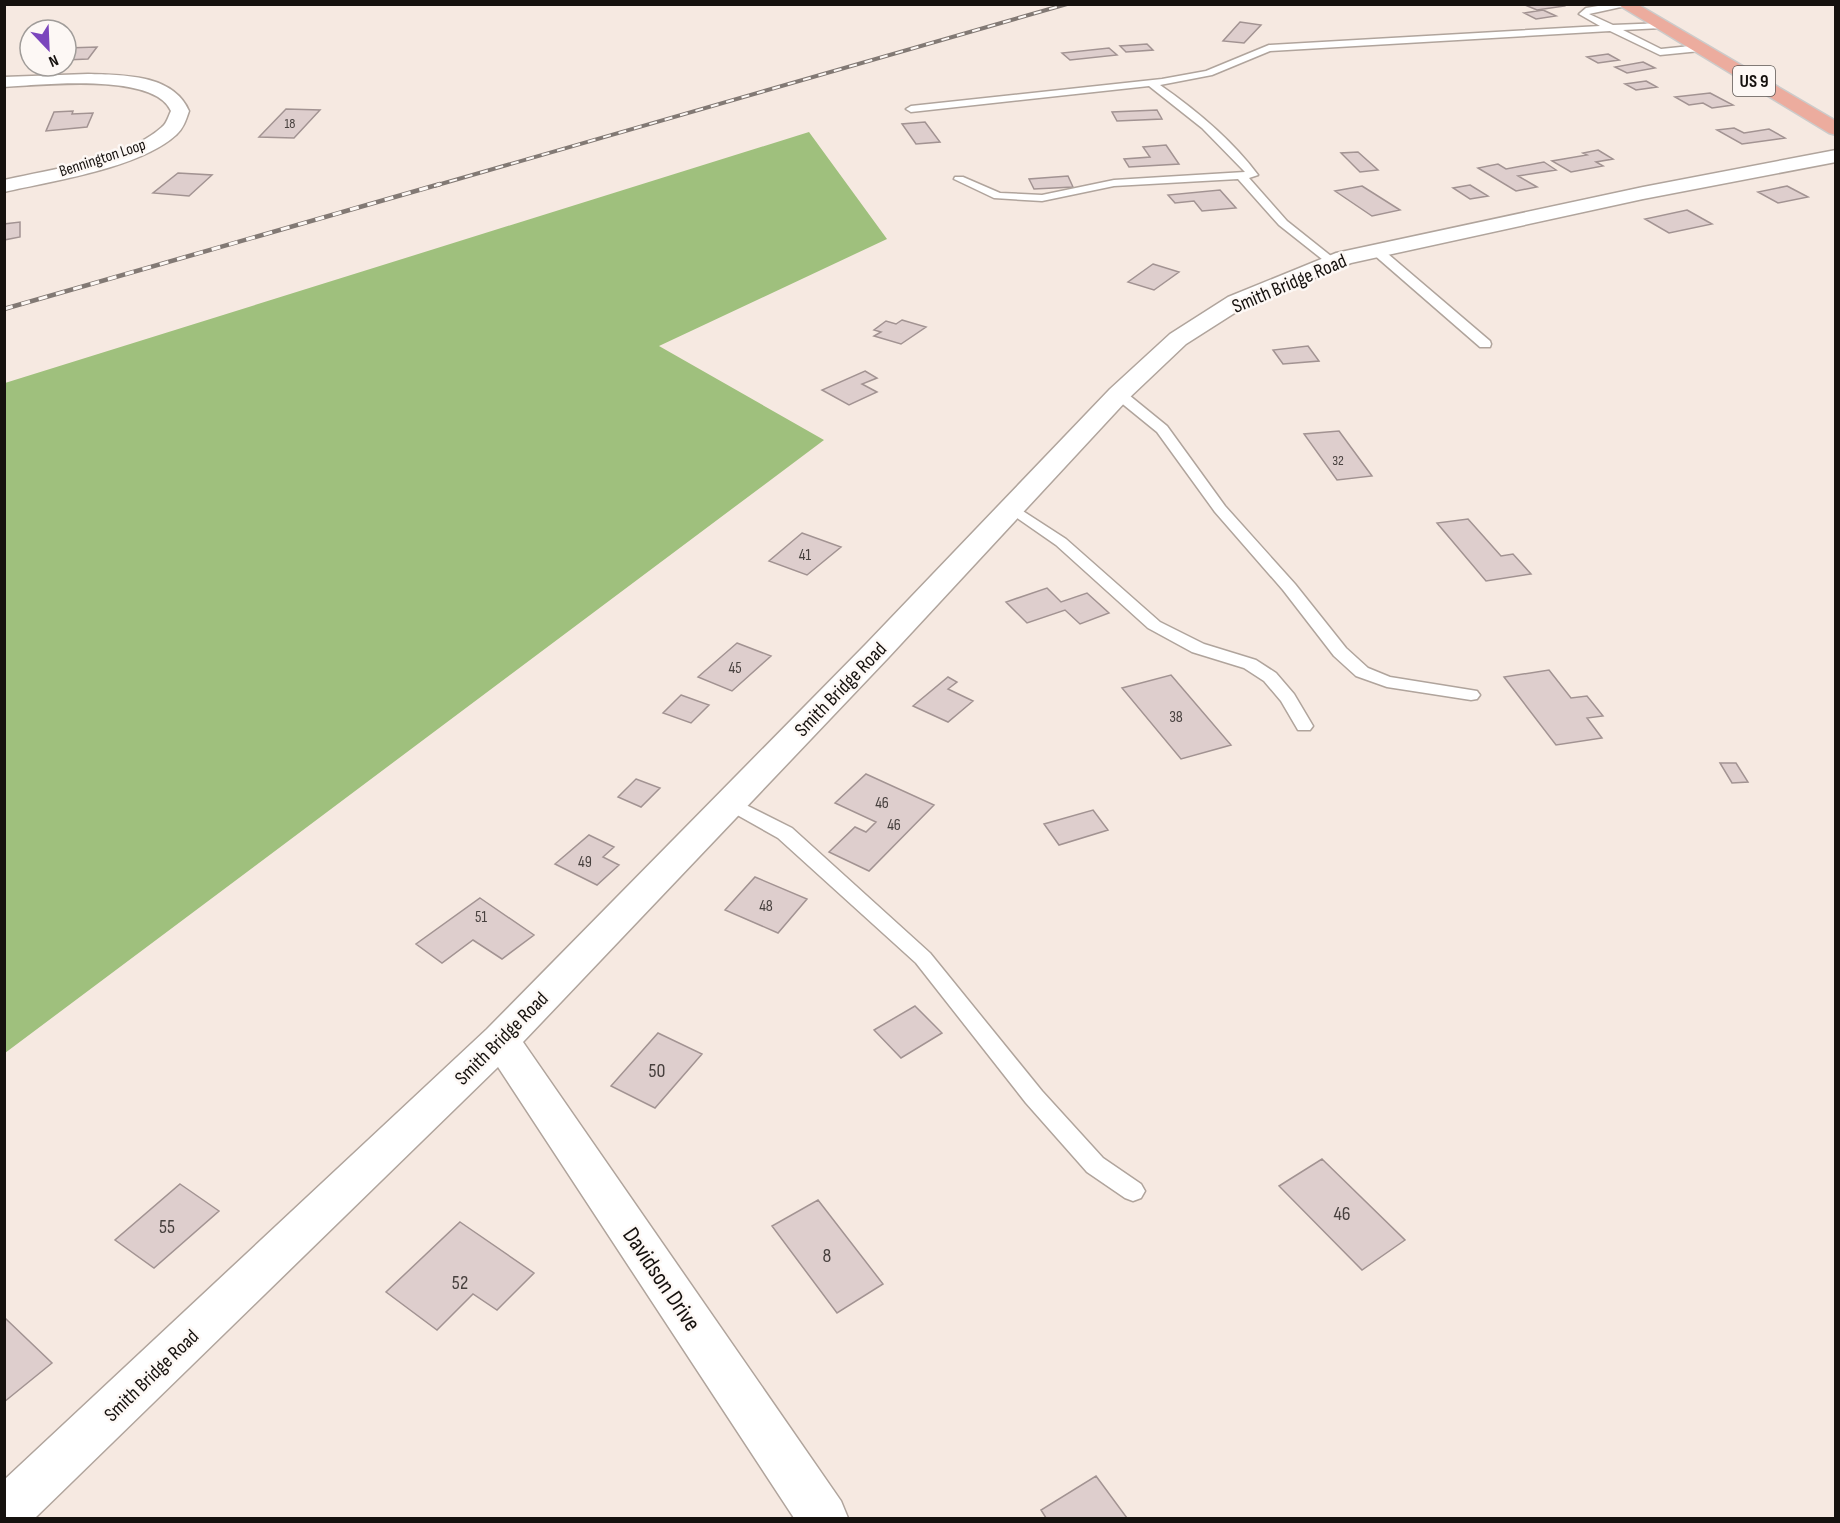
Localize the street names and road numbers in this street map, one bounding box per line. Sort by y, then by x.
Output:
road number: US 9 [1733,66,1775,96]
street label: Bennington Loop [57,136,148,181]
street label: Smith Bridge Road [1229,249,1350,319]
street label: Smith Bridge Road [790,637,892,742]
street label: Smith Bridge Road [450,987,553,1090]
street label: Davidson Drive [616,1222,707,1337]
street label: Smith Bridge Road [99,1325,204,1427]

